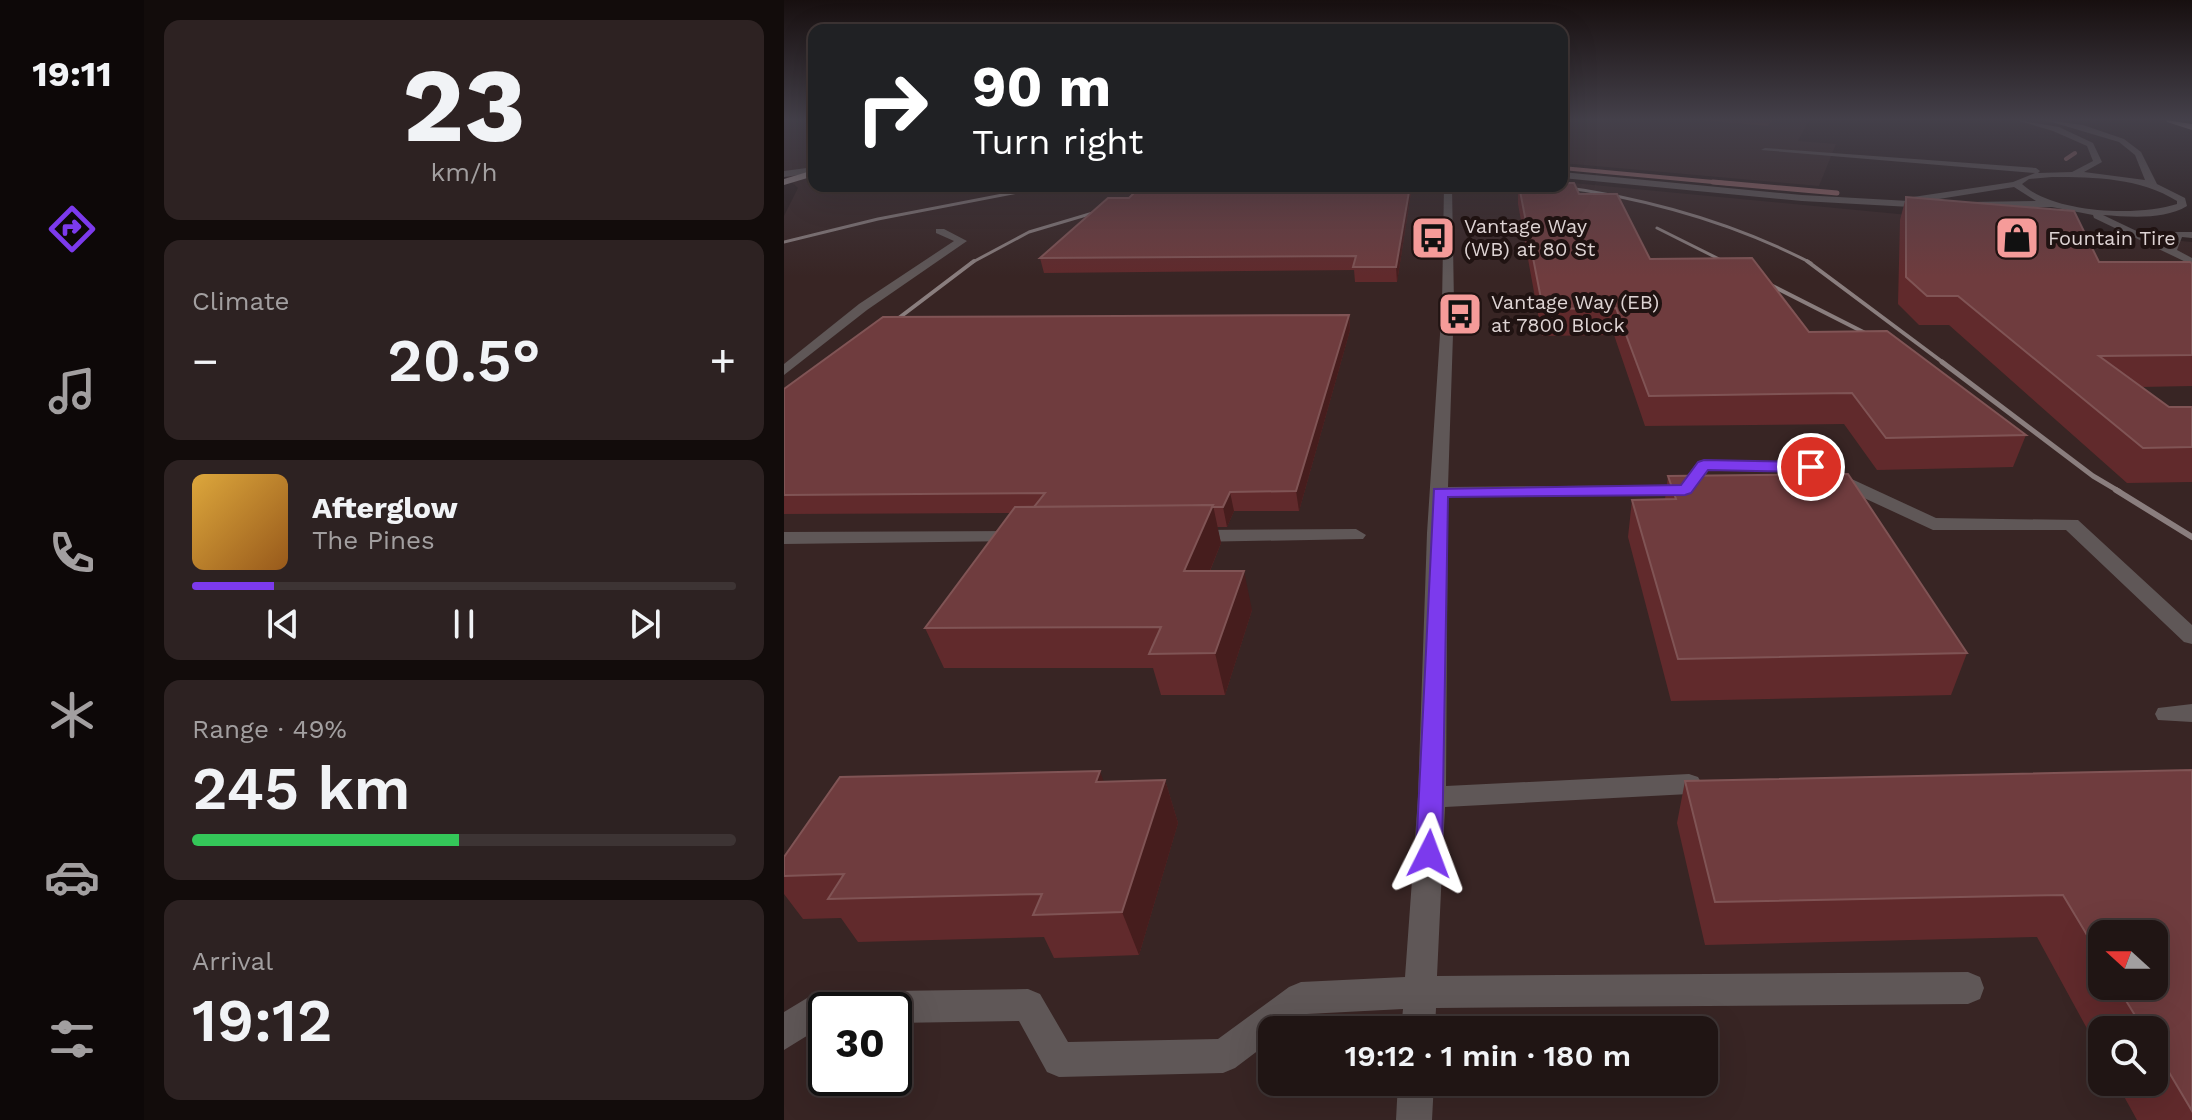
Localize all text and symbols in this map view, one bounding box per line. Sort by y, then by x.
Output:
text: 23 [402,44,526,166]
text: 19:11 [32,53,112,95]
text: 90 m [972,54,1111,120]
icon: right [840,56,944,160]
text: Turn right [972,121,1143,163]
text: km/h [431,157,497,187]
icon: directions [44,201,100,257]
bus stop icon: Vantage Way (WB) at 80 St [1409,214,1457,262]
place label: Vantage Way (WB) at 80 St [1464,214,1596,261]
shop icon: Fountain Tire [1993,214,2041,262]
place label: Fountain Tire [2048,226,2176,250]
text: Climate [192,286,290,316]
bus stop icon: Vantage Way (EB) at 7800 Block [1436,290,1484,338]
place label: Vantage Way (EB) at 7800 Block [1491,290,1659,337]
text: 20.5° [387,325,541,396]
text: − [192,335,219,387]
text: + [709,335,736,387]
icon: music [44,363,100,419]
pin [1777,433,1845,501]
icon: arrive [1789,445,1833,489]
text: Afterglow [312,490,458,525]
icon: phone [44,525,100,581]
text: The Pines [312,525,435,555]
icon: previous [261,602,305,646]
icon: pause [442,602,486,646]
icon: next [623,602,667,646]
icon: climate [44,687,100,743]
text: Range · 49% [192,714,347,744]
text: 245 km [192,753,410,824]
position arrow [1387,812,1471,896]
icon: car [44,849,100,905]
north arrow [2088,920,2168,1000]
map controls [2088,920,2168,1096]
text: Arrival [192,946,273,976]
text: 19:12 [192,985,332,1056]
speed limit sign: 30 [808,992,912,1096]
icon: filters [44,1011,100,1067]
button: search [2088,1016,2168,1096]
text: 19:12 · 1 min · 180 m [1345,1038,1631,1073]

